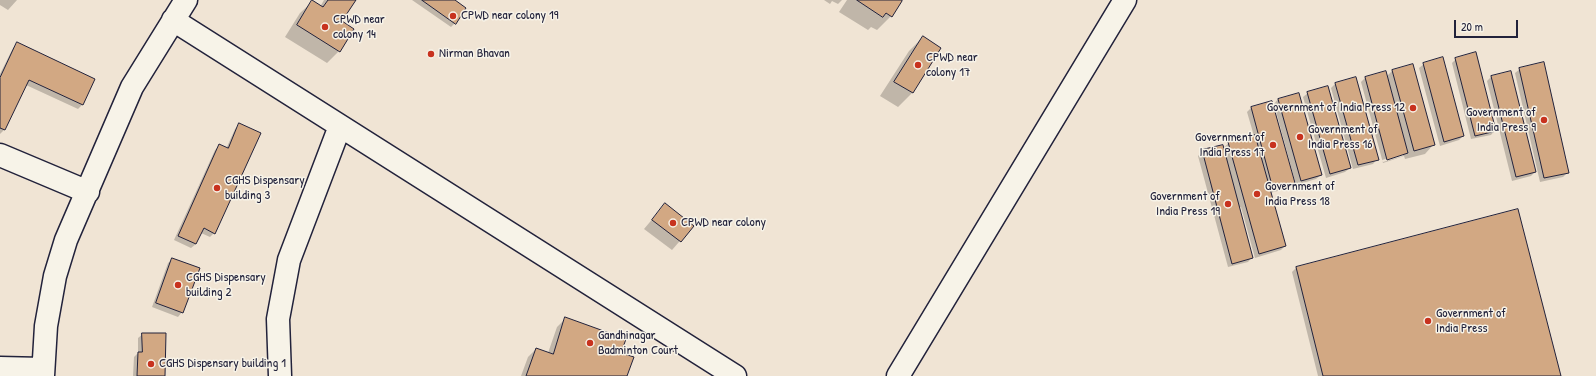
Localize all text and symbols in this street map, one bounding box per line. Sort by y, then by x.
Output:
place label: CPWD near colony 19 [461,8,559,24]
marker: CPWD near colony 19 [448,11,458,21]
place label: CPWD near colony 14 [333,12,385,43]
scale bar [1456,12,1520,38]
text: 20 m [1461,18,1483,35]
marker: CPWD near colony 14 [320,22,330,32]
place label: Nirman Bhavan [439,46,510,62]
marker: Nirman Bhavan [426,49,436,59]
place label: CPWD near colony 17 [926,50,978,81]
marker: CPWD near colony 17 [913,60,923,70]
place label: Government of India Press 12 [1267,100,1405,116]
marker: Government of India Press 12 [1408,103,1418,113]
place label: Government of India Press 9 [1466,105,1536,136]
marker: Government of India Press 9 [1539,115,1549,125]
place label: Government of India Press 16 [1308,122,1378,153]
place label: Government of India Press 17 [1195,130,1265,161]
marker: Government of India Press 16 [1295,132,1305,142]
marker: Government of India Press 17 [1268,140,1278,150]
place label: CGHS Dispensary building 3 [225,173,305,204]
place label: Government of India Press 18 [1265,179,1335,210]
marker: CGHS Dispensary building 3 [212,183,222,193]
place label: Government of India Press 19 [1150,189,1220,220]
marker: Government of India Press 18 [1252,189,1262,199]
marker: Government of India Press 19 [1223,199,1233,209]
place label: CPWD near colony [681,215,766,231]
marker: CPWD near colony [668,218,678,228]
place label: CGHS Dispensary building 2 [186,270,266,301]
marker: CGHS Dispensary building 2 [173,280,183,290]
place label: Government of India Press [1436,306,1506,337]
marker: Government of India Press [1423,316,1433,326]
place label: Gandhinagar Badminton Court [598,328,678,359]
marker: Gandhinagar Badminton Court [585,338,595,348]
place label: CGHS Dispensary building 1 [159,356,286,372]
marker: CGHS Dispensary building 1 [146,359,156,369]

